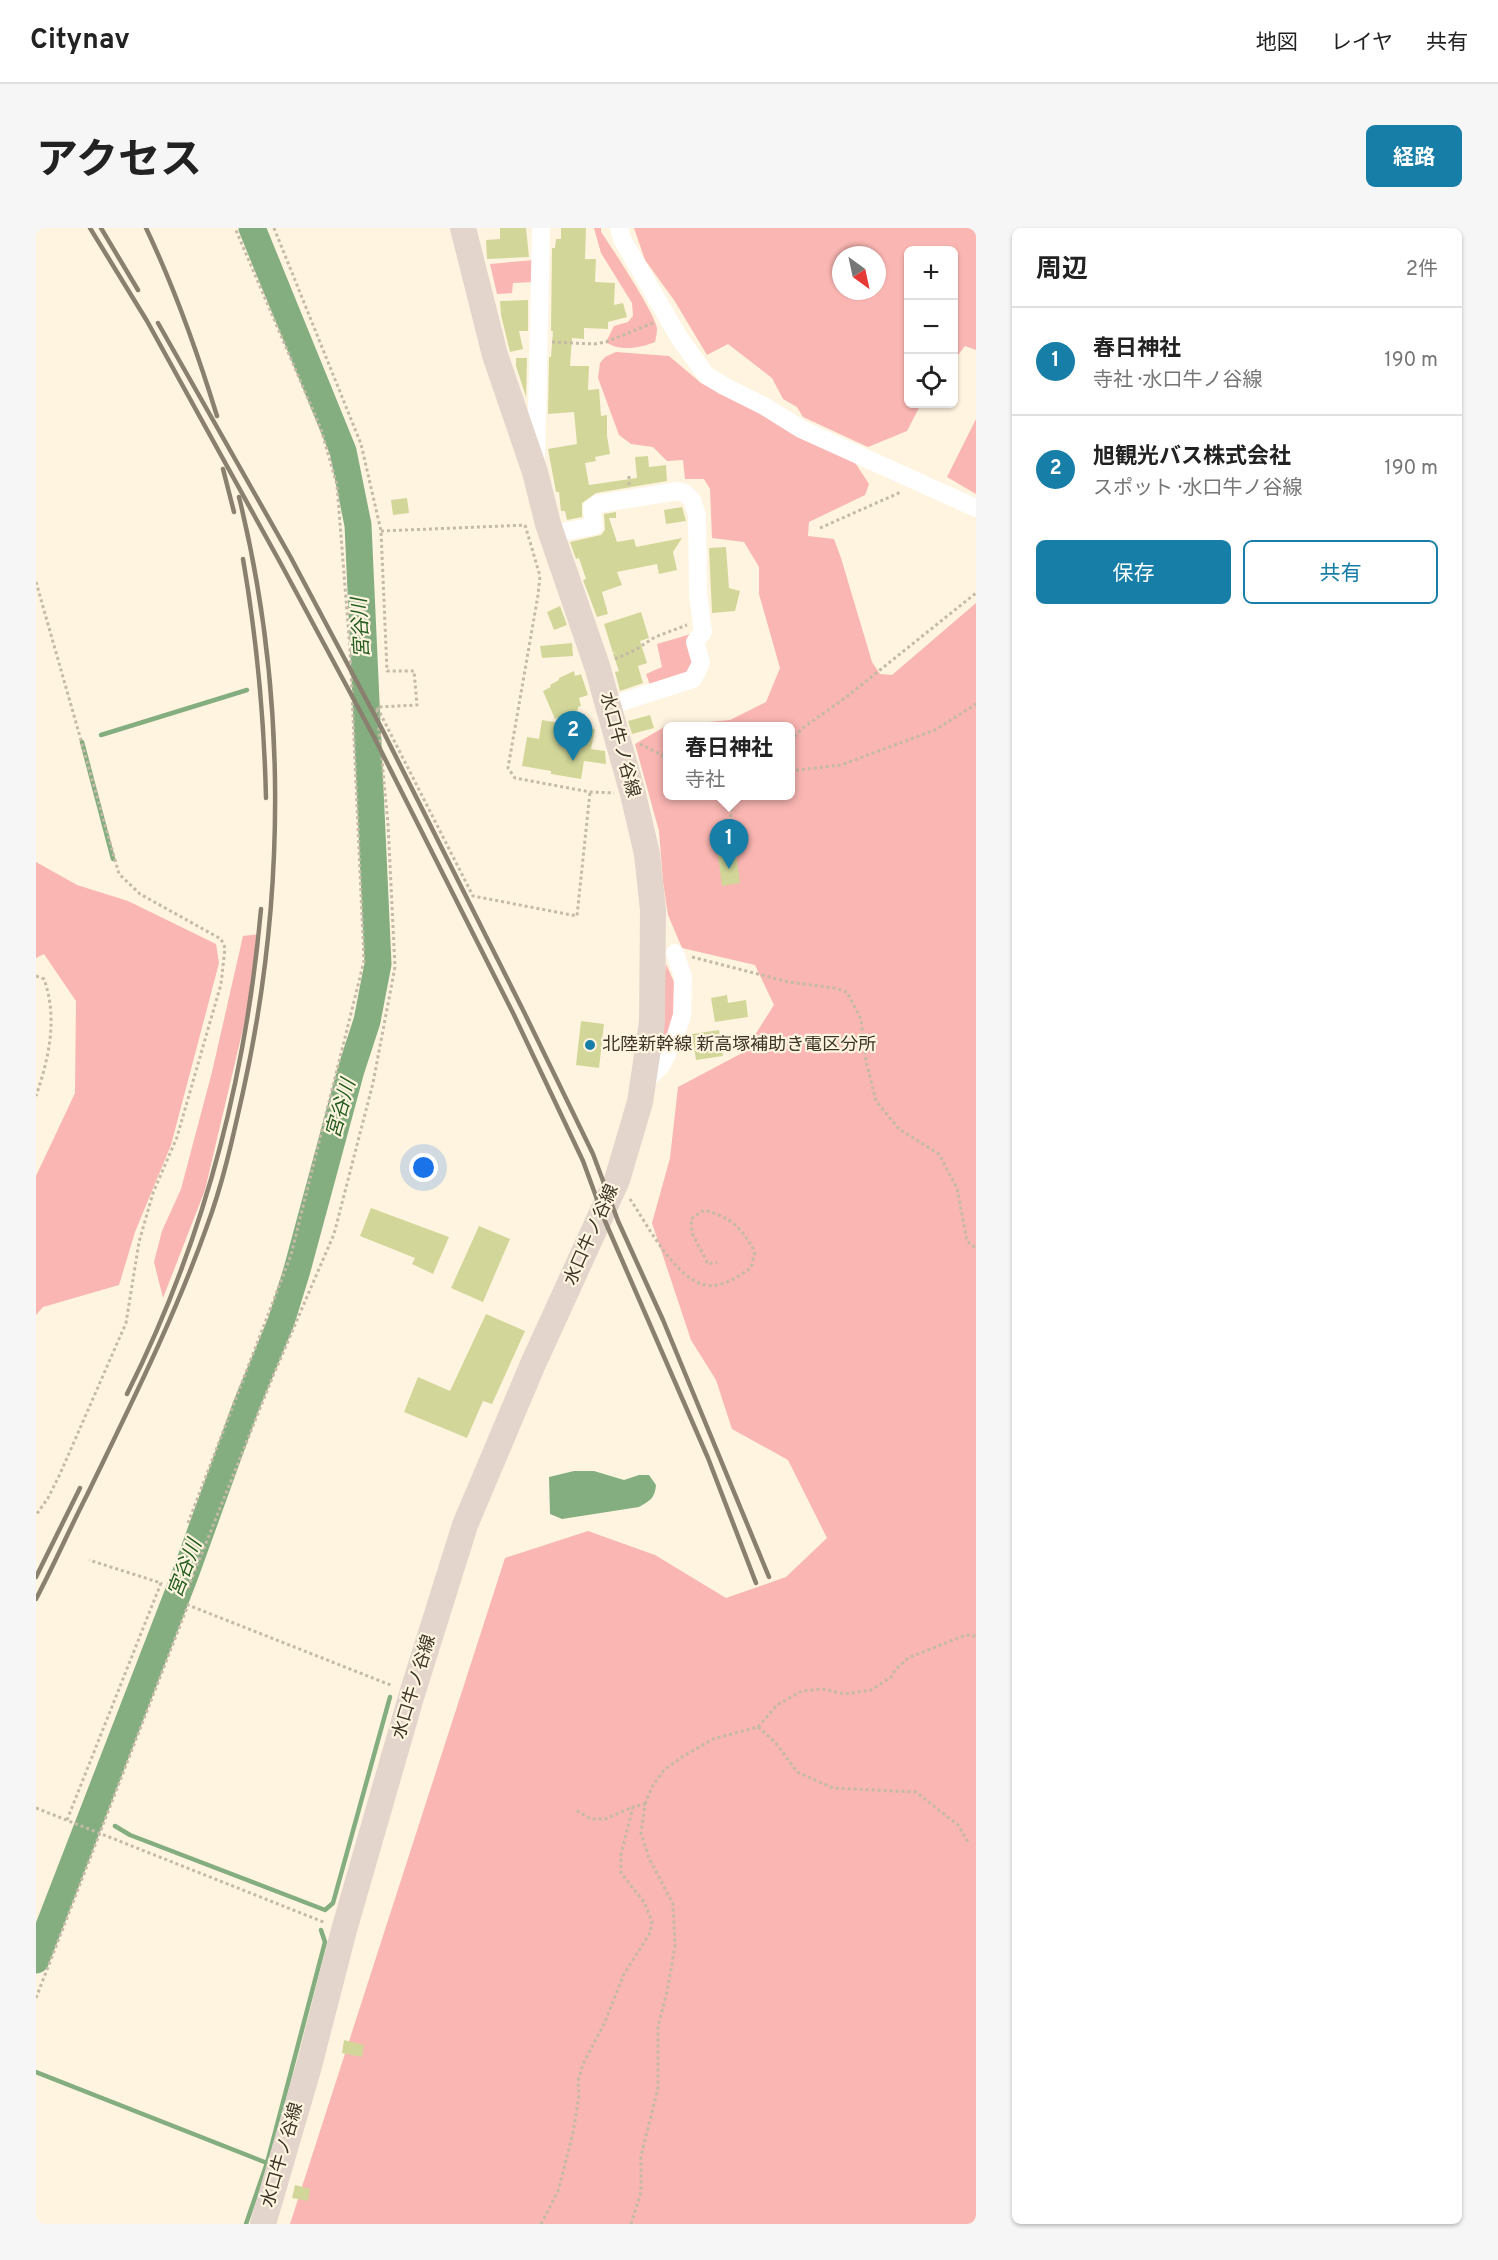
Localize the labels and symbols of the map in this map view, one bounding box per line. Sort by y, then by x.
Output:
north arrow [832,246,886,300]
water label: 宮谷川 [347,595,377,659]
street label: 水口牛ノ谷線 [594,690,644,800]
pin: 2 [554,712,592,761]
pin: 1 [710,820,748,869]
place label: 北陸新幹線 新高塚補助き電区分所 [602,1034,876,1057]
marker: 北陸新幹線 新高塚補助き電区分所 [583,1038,597,1052]
water label: 宮谷川 [321,1075,363,1141]
your location [409,1153,438,1182]
street label: 水口牛ノ谷線 [560,1181,624,1289]
water label: 宮谷川 [163,1534,210,1602]
street label: 水口牛ノ谷線 [388,1632,442,1742]
street label: 水口牛ノ谷線 [257,2100,309,2210]

